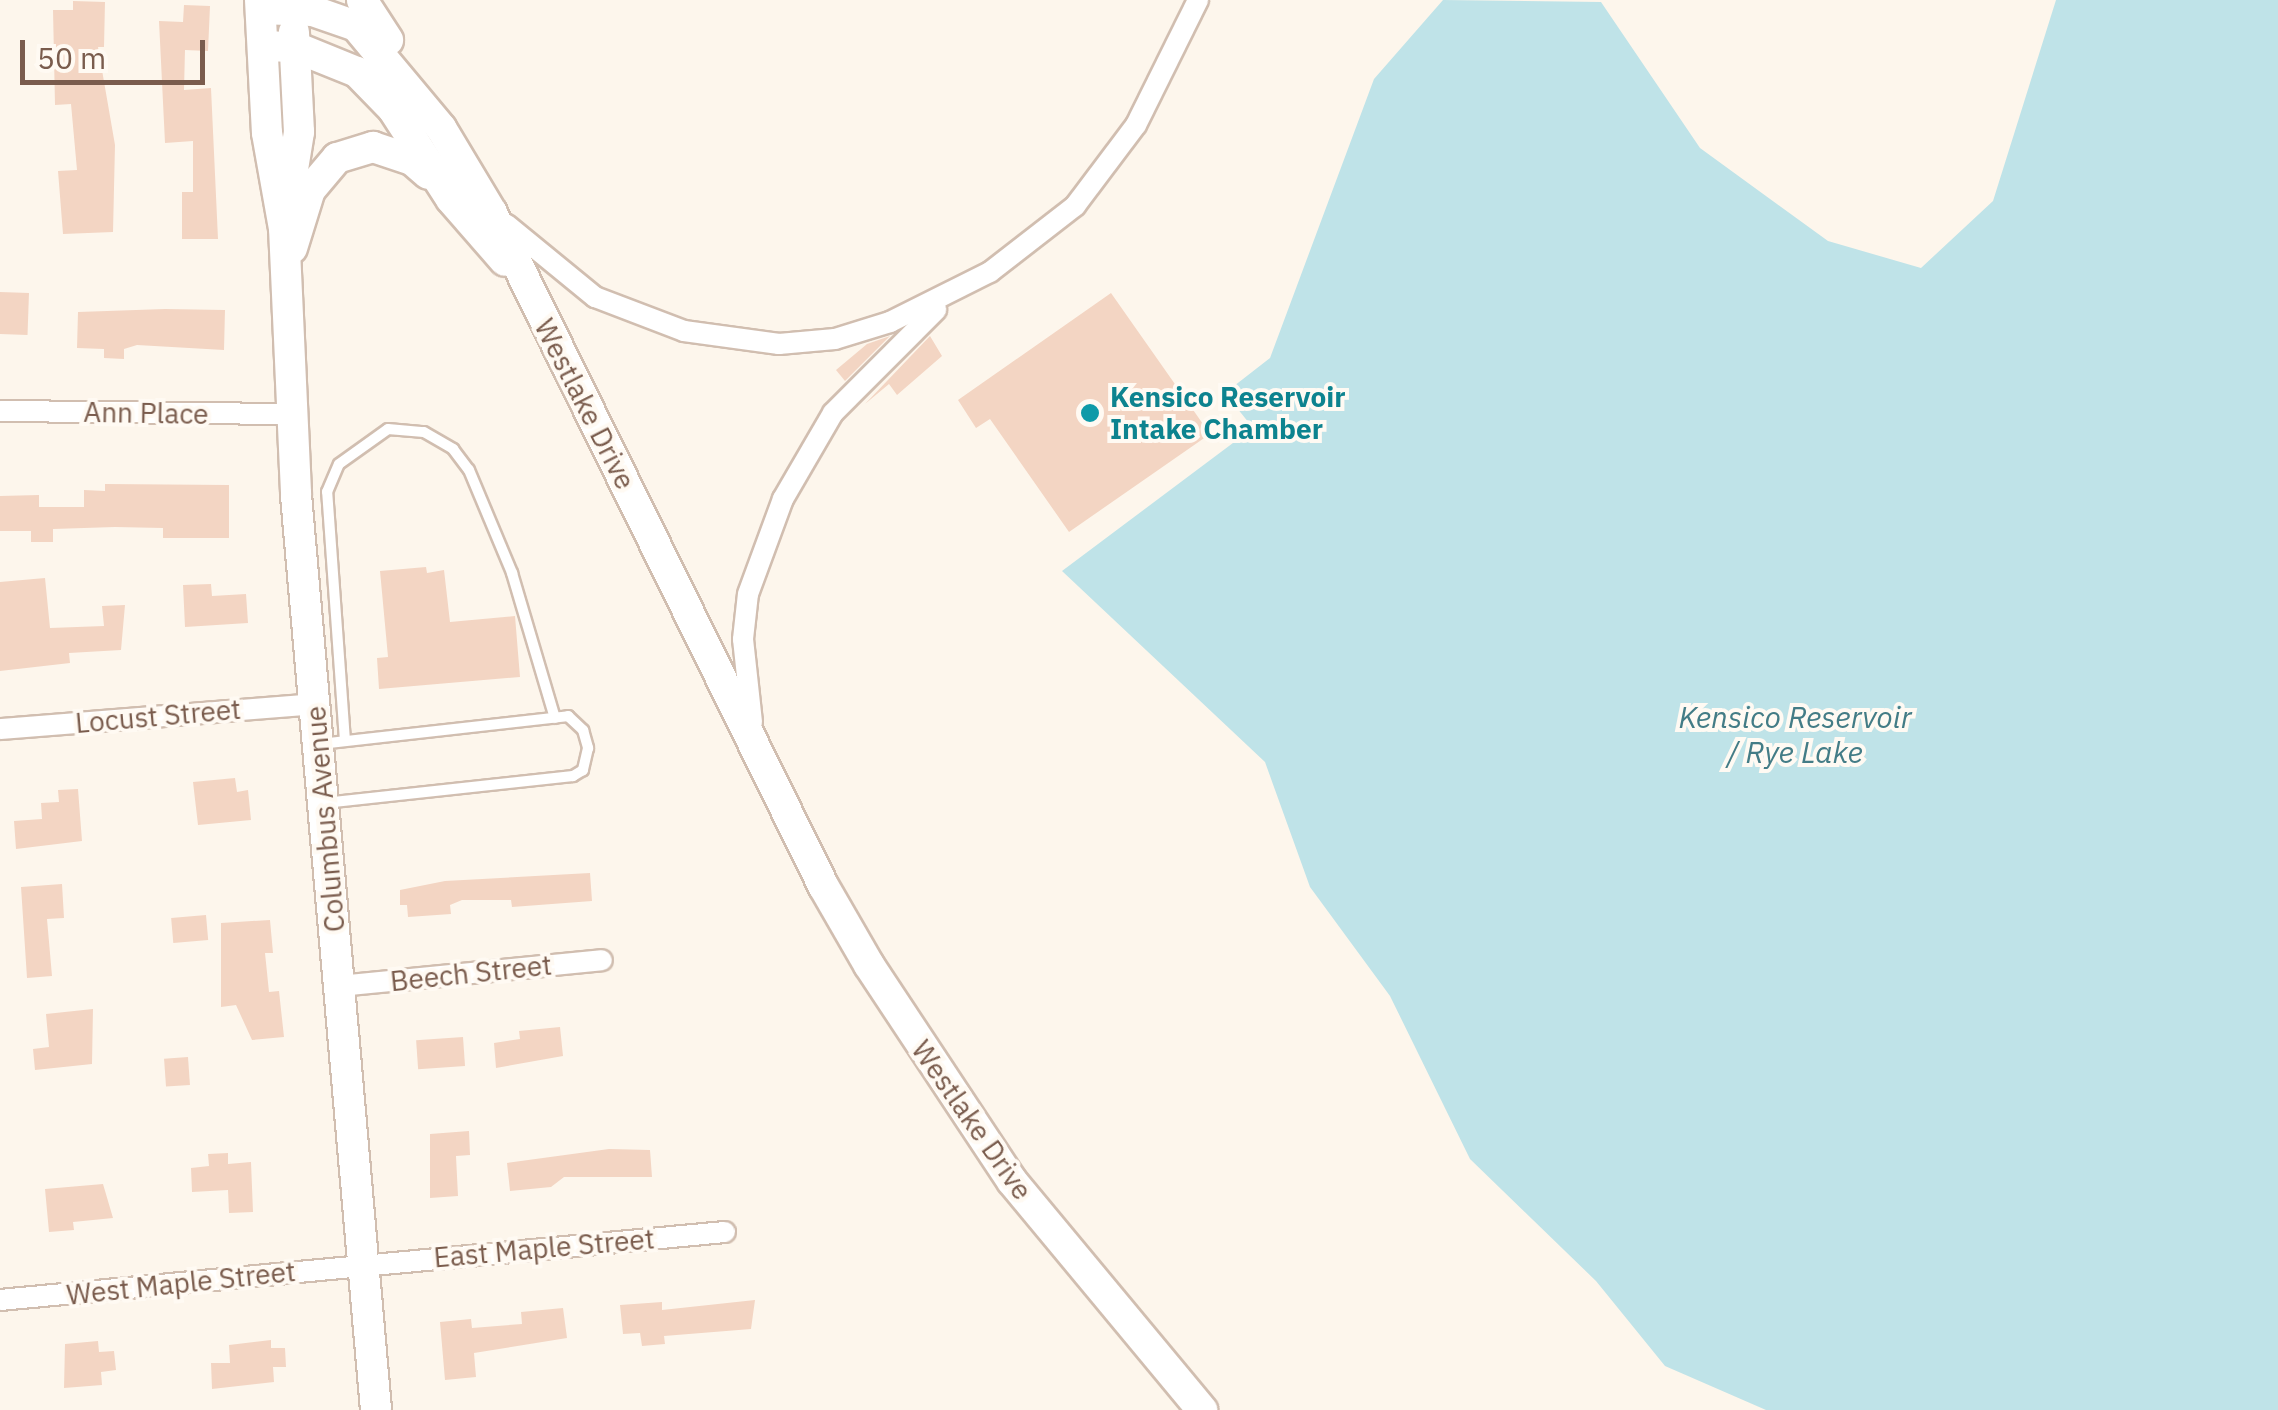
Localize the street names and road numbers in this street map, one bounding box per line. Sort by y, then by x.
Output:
street label: Westlake Drive [528,313,642,495]
street label: Ann Place [83,395,209,431]
street label: Locust Street [74,692,242,740]
street label: Columbus Avenue [298,705,352,933]
street label: Beech Street [388,948,554,998]
street label: Westlake Drive [905,1034,1039,1206]
street label: East Maple Street [432,1222,656,1274]
street label: West Maple Street [65,1254,297,1312]

